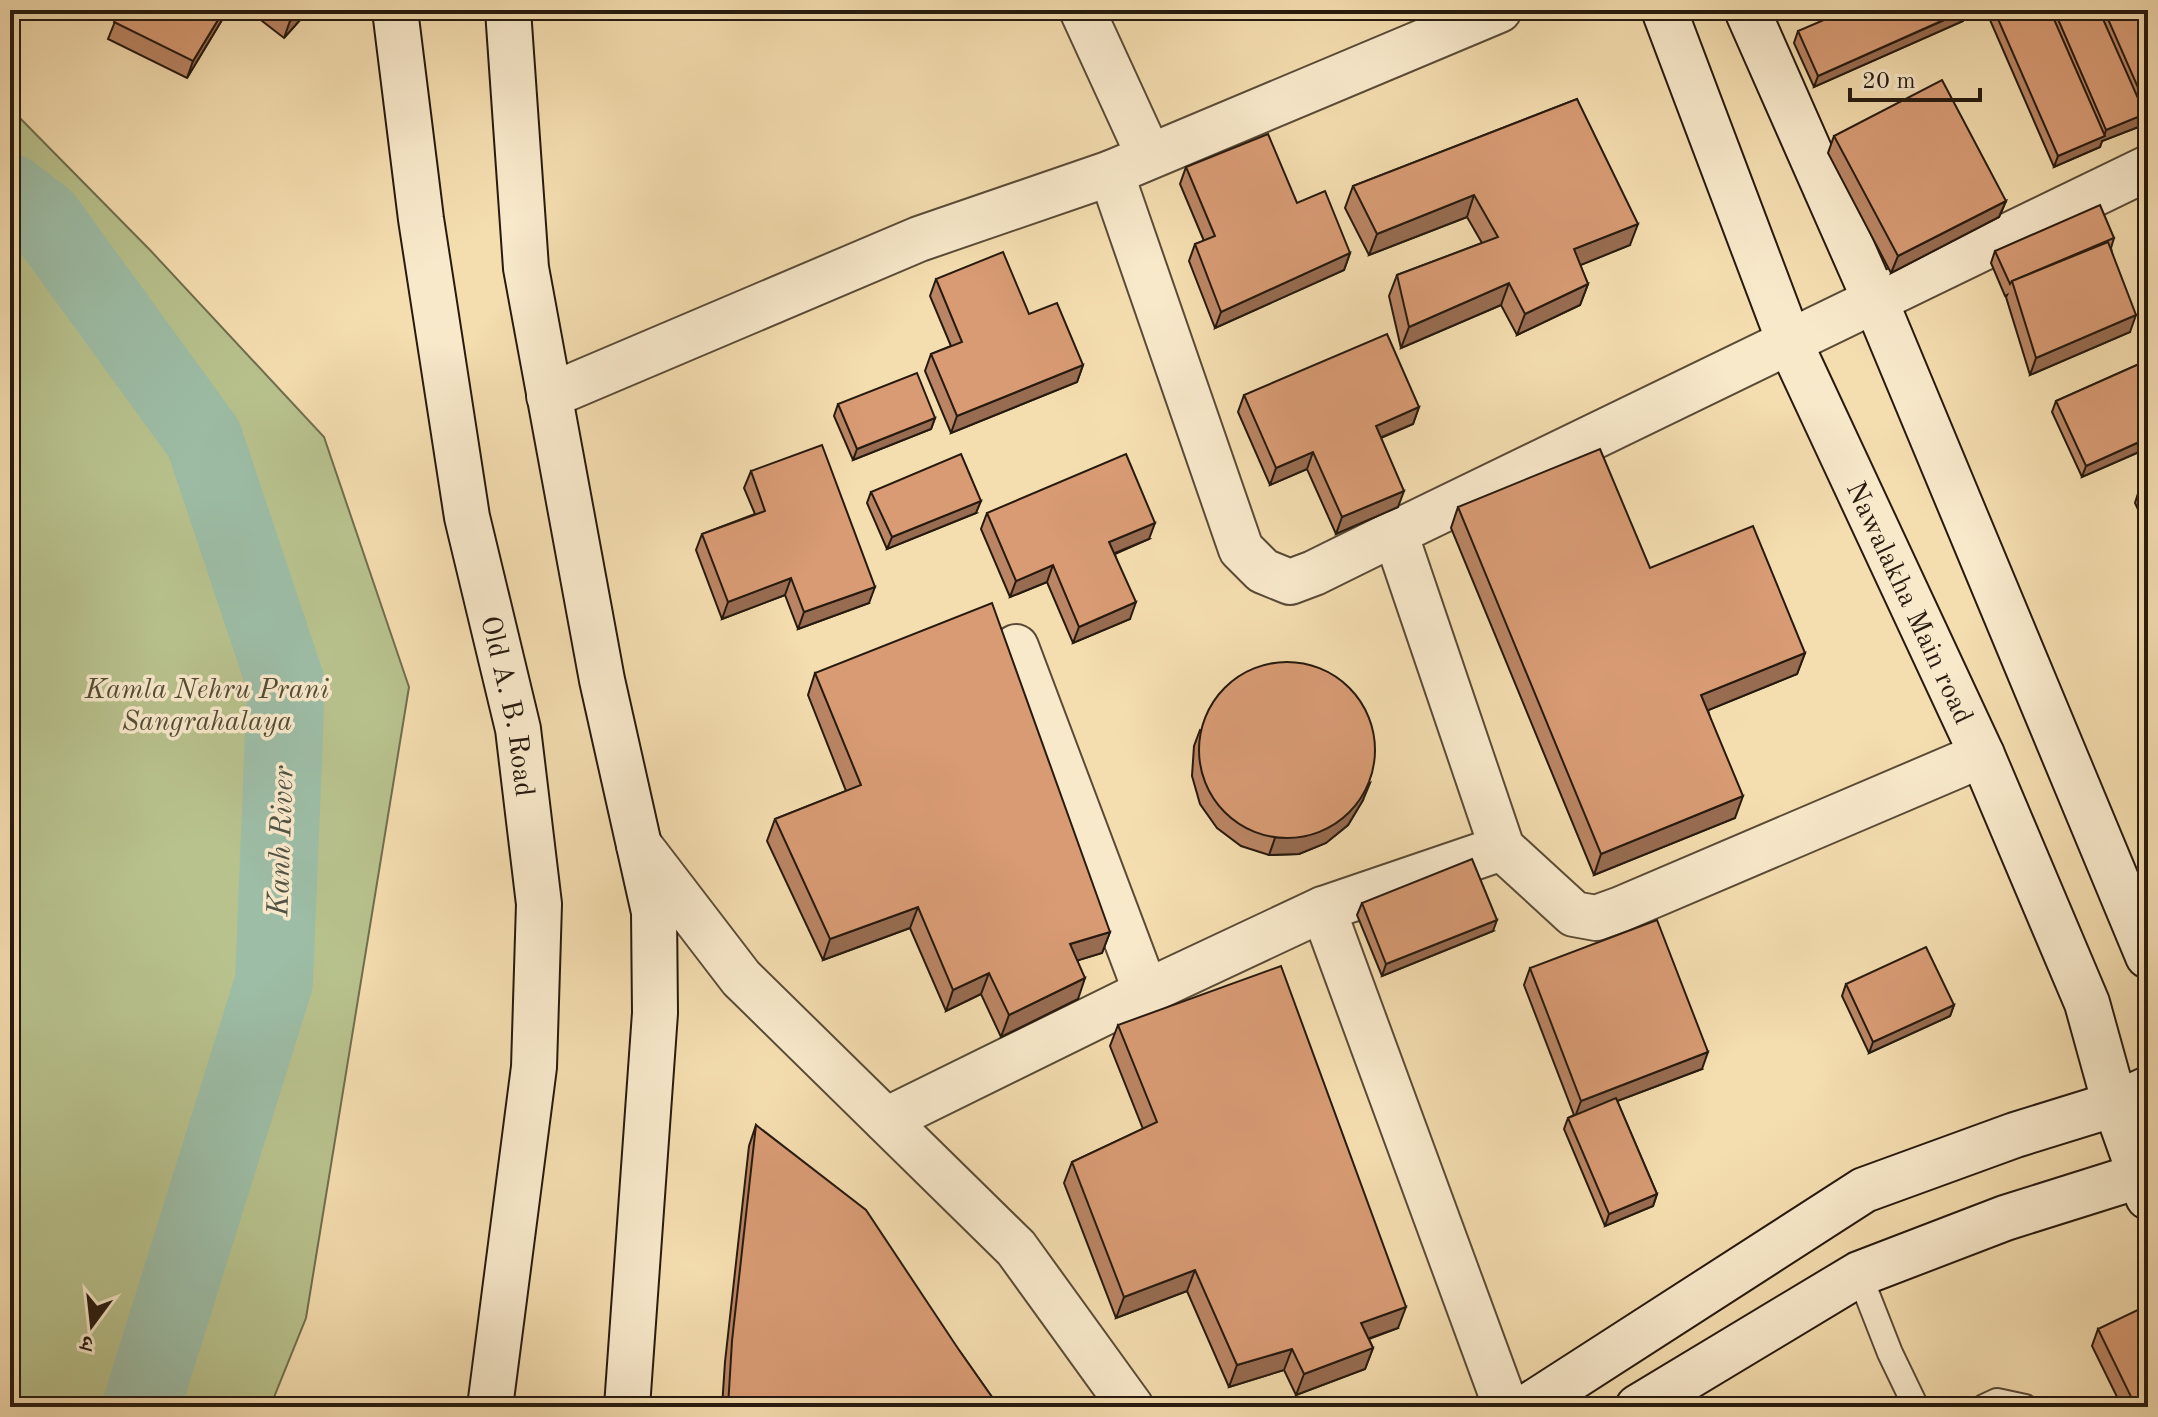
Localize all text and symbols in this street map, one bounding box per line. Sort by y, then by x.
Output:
scale bar [1850,52,1980,102]
text: 20 m [1862,70,1916,94]
street label: Nawalakha Main road [1840,478,1977,729]
street label: Old A. B. Road [474,613,537,798]
park label: Kamla Nehru Prani Sangrahalaya [84,677,329,737]
water label: Kanh River [264,764,300,918]
north arrow [52,1285,132,1365]
text: उ [77,1330,98,1355]

